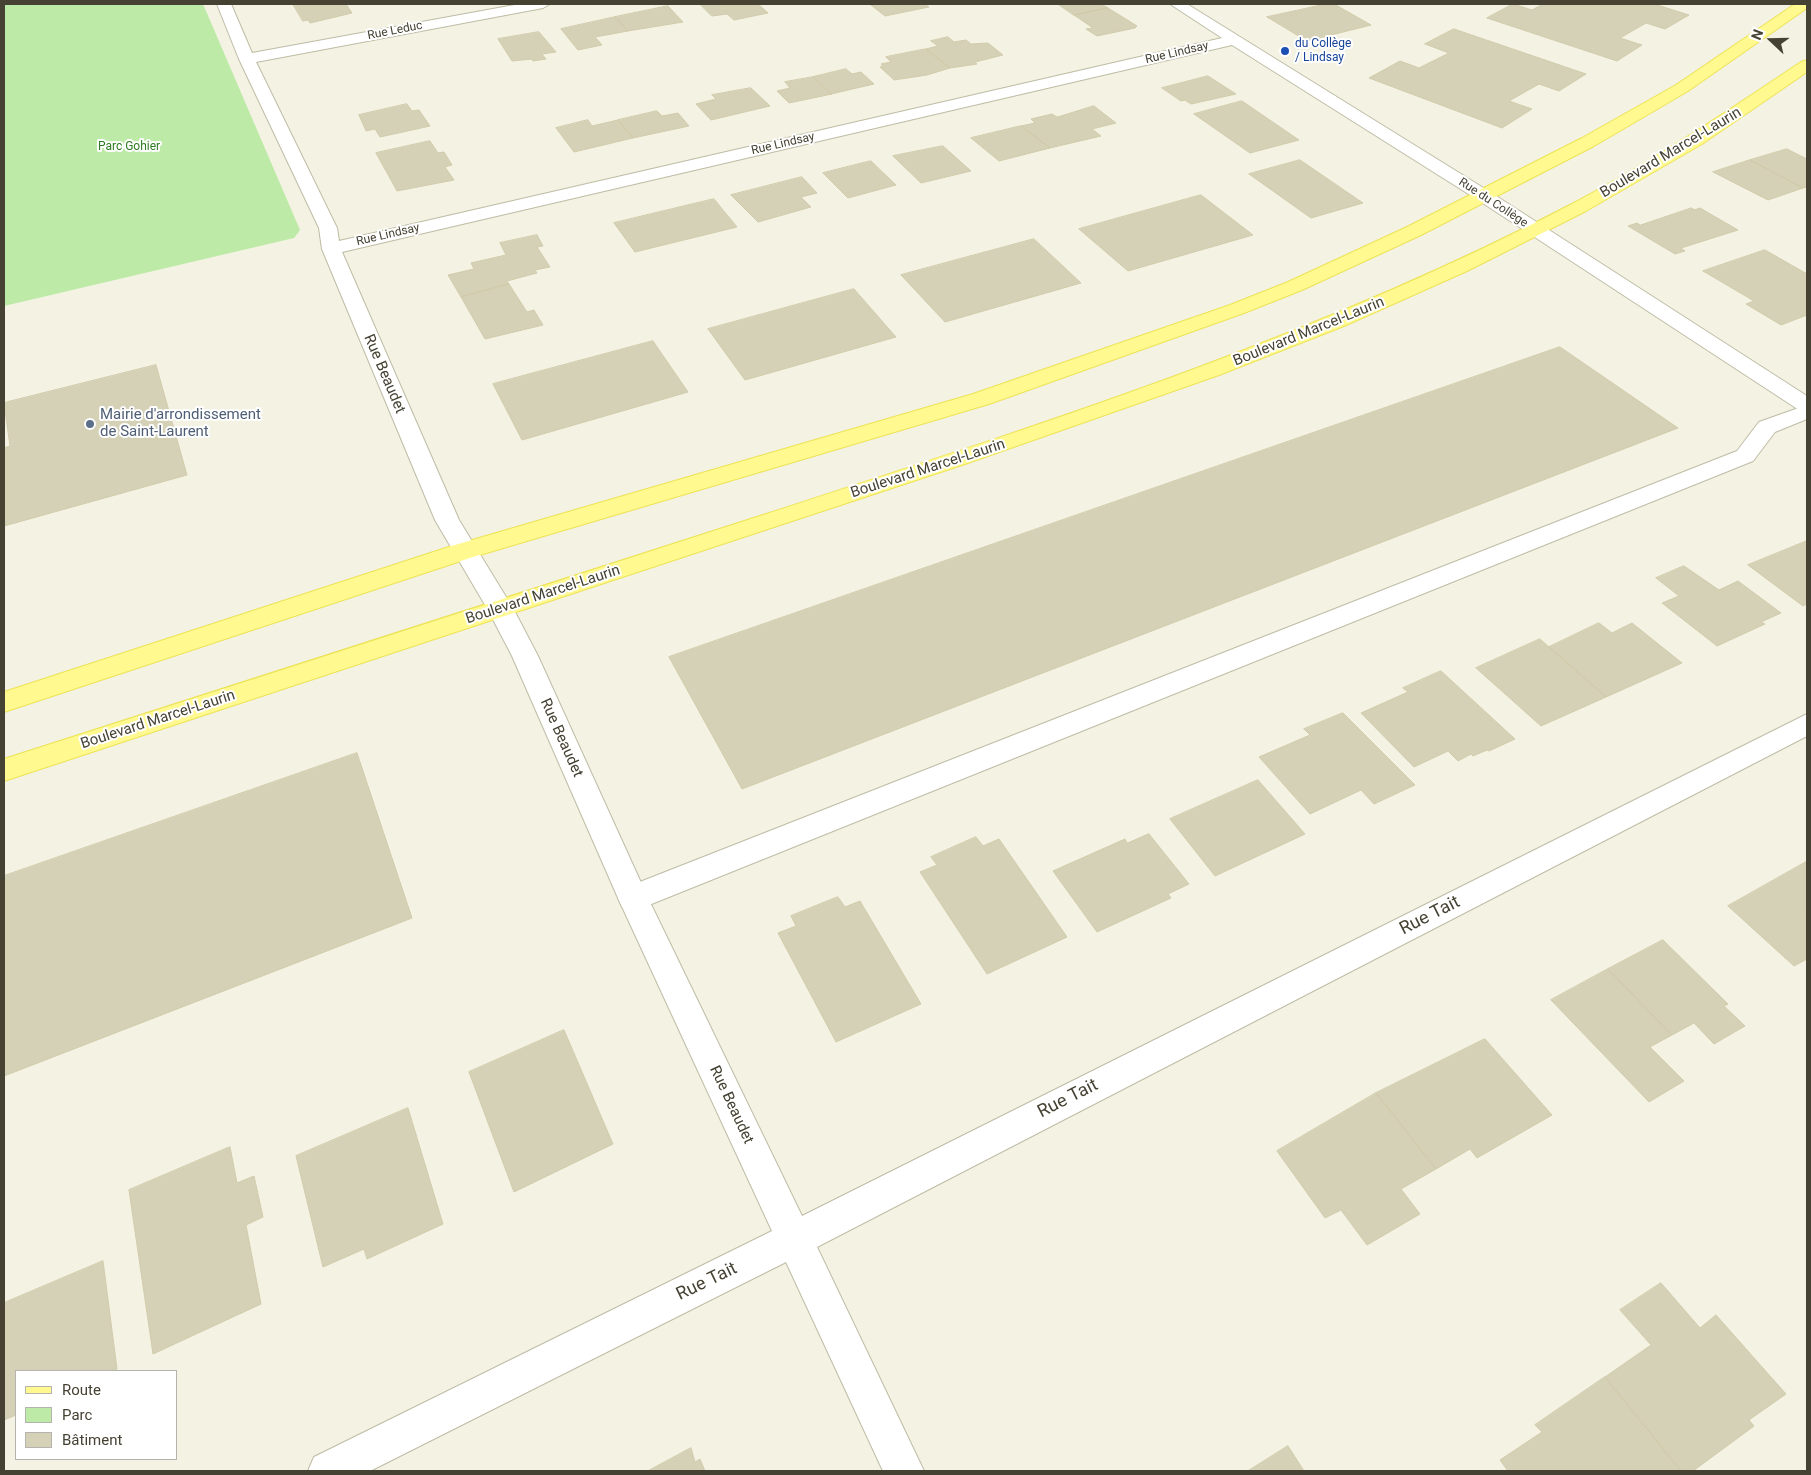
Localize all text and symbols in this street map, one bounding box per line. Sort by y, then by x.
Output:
north arrow [1746,15,1796,65]
street label: Rue Leduc [366,19,424,43]
text: N [1748,27,1766,42]
place label: du Collège / Lindsay [1295,37,1351,65]
street label: Rue Lindsay [1144,39,1210,67]
marker: du Collège / Lindsay [1279,45,1291,57]
street label: Boulevard Marcel-Laurin [1597,104,1745,202]
street label: Rue Lindsay [750,130,816,158]
park label: Parc Gohier [98,140,160,154]
street label: Rue du Collège [1456,175,1530,231]
street label: Rue Lindsay [355,221,421,249]
street label: Boulevard Marcel-Laurin [1231,293,1387,371]
street label: Rue Beaudet [359,332,409,416]
place label: Mairie d'arrondissement de Saint-Laurent [100,406,261,441]
marker: Mairie d'arrondissement de Saint-Laurent [84,418,96,430]
street label: Boulevard Marcel-Laurin [848,435,1008,503]
street label: Boulevard Marcel-Laurin [463,561,623,629]
street label: Boulevard Marcel-Laurin [78,686,238,754]
street label: Rue Beaudet [536,696,586,780]
street label: Rue Tait [1396,892,1464,940]
street label: Rue Beaudet [705,1063,757,1147]
street label: Rue Tait [1034,1075,1102,1123]
street label: Rue Tait [673,1258,741,1306]
legend [15,1370,178,1460]
text: Route [62,1381,101,1399]
text: Parc [62,1406,92,1424]
text: Bâtiment [62,1431,122,1449]

